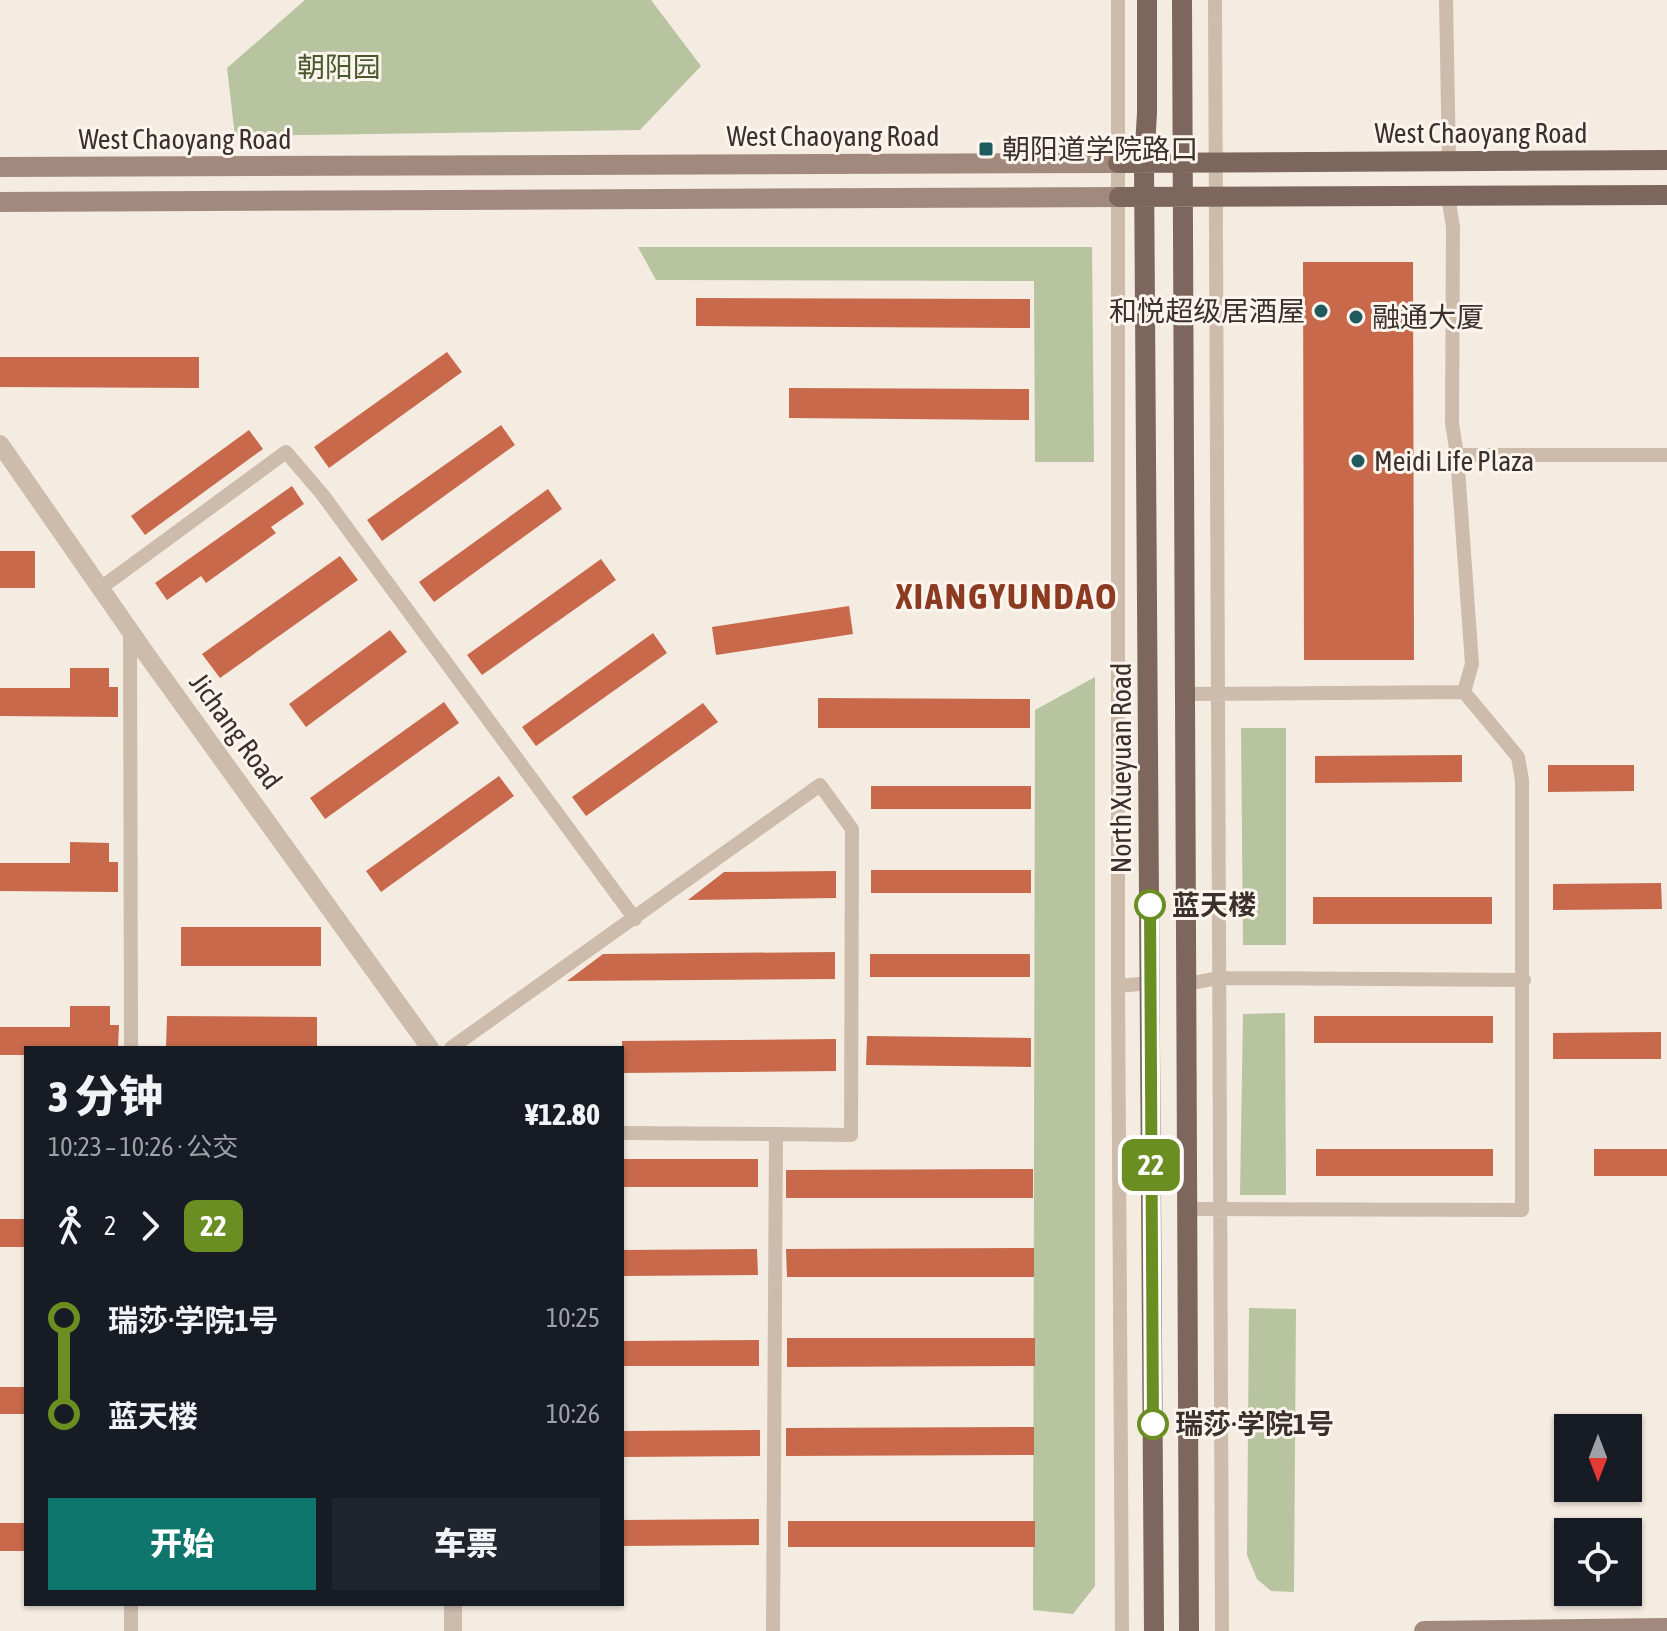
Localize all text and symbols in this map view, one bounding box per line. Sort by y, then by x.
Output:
park label: 朝阳园 [297,51,381,83]
street label: West Chaoyang Road [1374,117,1588,149]
street label: West Chaoyang Road [726,120,940,152]
street label: West Chaoyang Road [78,123,292,155]
place label: 朝阳道学院路口 [1002,133,1198,165]
marker: 朝阳道学院路口 [977,140,995,158]
place label: 和悦超级居酒屋 [1109,295,1305,327]
place label: 融通大厦 [1372,301,1484,333]
marker: 和悦超级居酒屋 [1312,302,1330,320]
marker: 融通大厦 [1347,308,1365,326]
place label: Meidi Life Plaza [1374,445,1534,477]
marker: Meidi Life Plaza [1349,452,1367,470]
district label: XIANGYUNDAO [895,575,1118,617]
street label: North Xueyuan Road [1105,663,1137,873]
street label: Jichang Road [183,667,289,795]
place label: 蓝天楼 [1172,889,1256,921]
marker: 蓝天楼 [1135,890,1165,920]
text: 3 分钟 [48,1071,163,1121]
text: ¥12.80 [525,1097,600,1131]
text: 10:23 – 10:26 · 公交 [48,1132,238,1162]
line badge: 22 [1115,1139,1187,1191]
text: 22 [1138,1149,1164,1181]
icon: walk [48,1204,92,1248]
icon: forward [128,1204,172,1248]
text: 22 [200,1210,227,1242]
text: 2 [104,1211,116,1241]
text: 瑞莎·学院1号 [108,1303,279,1337]
text: 10:25 [546,1303,600,1333]
text: 蓝天楼 [108,1399,198,1433]
text: 10:26 [546,1399,600,1429]
place label: 瑞莎·学院1号 [1175,1408,1334,1440]
marker: 瑞莎·学院1号 [1138,1409,1168,1439]
north arrow [1554,1414,1642,1502]
map controls [1554,1414,1642,1606]
button: 开始 [48,1498,316,1590]
button: 车票 [332,1498,600,1590]
button: locate [1554,1518,1642,1606]

